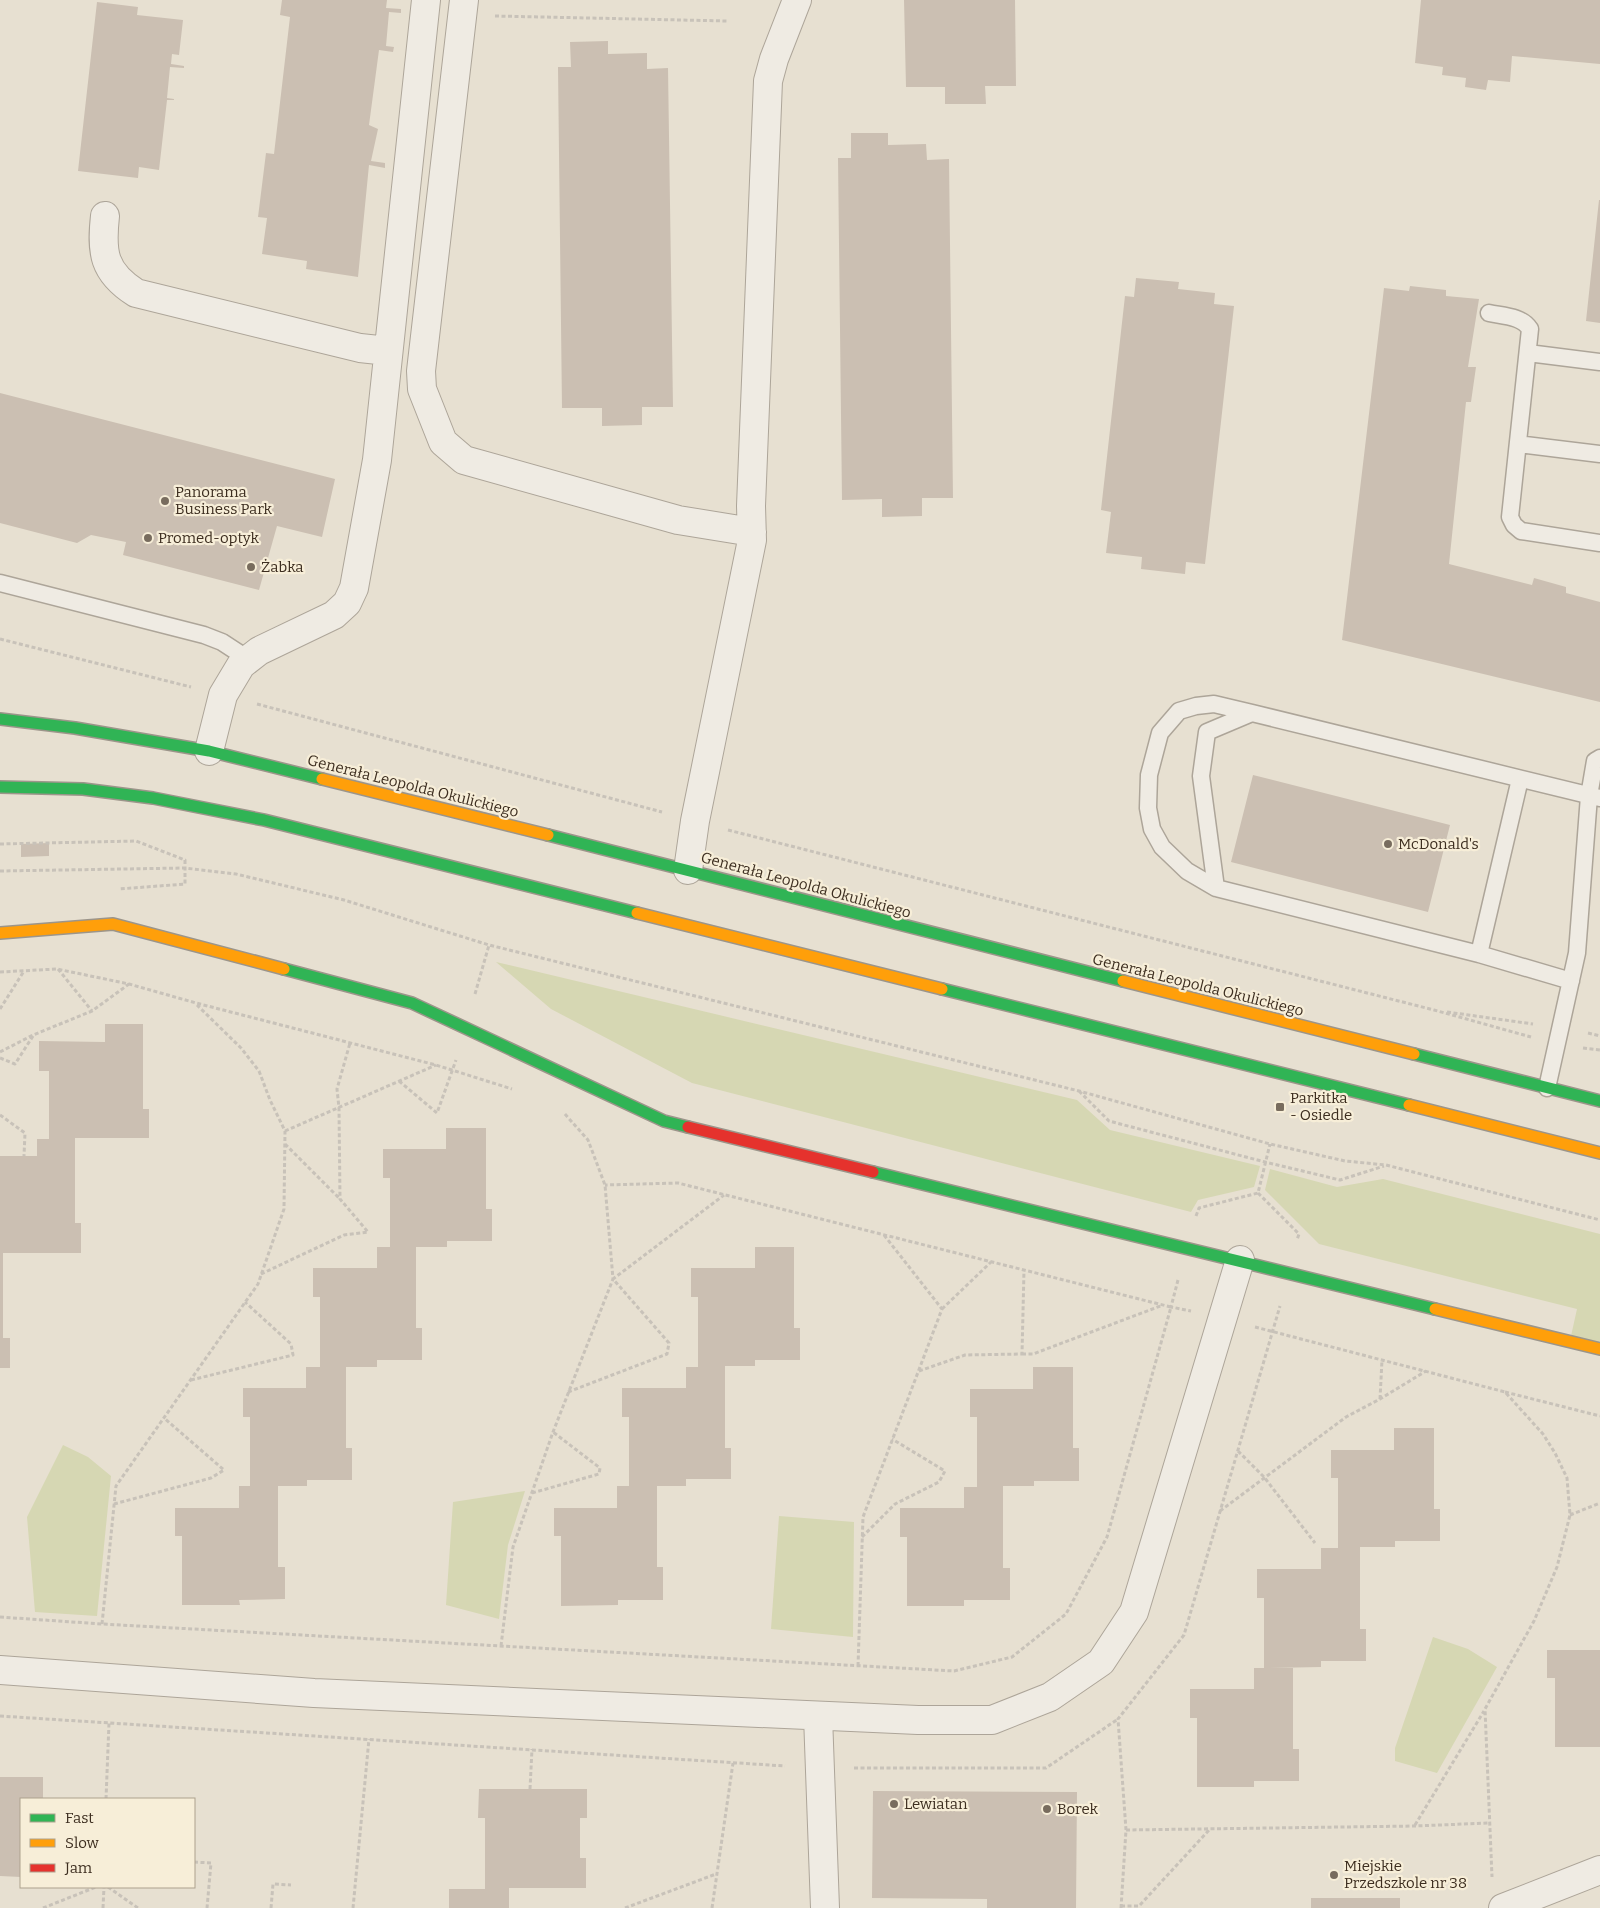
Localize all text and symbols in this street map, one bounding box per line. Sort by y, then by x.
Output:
place label: Panorama Business Park [175,483,273,518]
marker: Panorama Business Park [159,495,171,507]
place label: Promed-optyk [158,529,260,547]
marker: Promed-optyk [142,532,154,544]
place label: Żabka [261,558,303,576]
marker: Żabka [245,561,257,573]
street label: Generała Leopolda Okulickiego [306,751,520,821]
place label: McDonald's [1398,835,1479,853]
marker: McDonald's [1382,838,1394,850]
street label: Generała Leopolda Okulickiego [699,848,913,922]
street label: Generała Leopolda Okulickiego [1091,950,1305,1020]
place label: Parkitka - Osiedle [1290,1089,1352,1124]
marker: Parkitka - Osiedle [1274,1101,1286,1113]
place label: Lewiatan [904,1795,968,1813]
legend [20,1798,195,1888]
marker: Lewiatan [888,1798,900,1810]
place label: Borek [1057,1800,1099,1818]
marker: Borek [1041,1803,1053,1815]
text: Fast [65,1809,94,1827]
text: Slow [65,1834,100,1852]
place label: Miejskie Przedszkole nr 38 [1344,1857,1467,1892]
text: Jam [64,1859,93,1877]
marker: Miejskie Przedszkole nr 38 [1328,1869,1340,1881]

